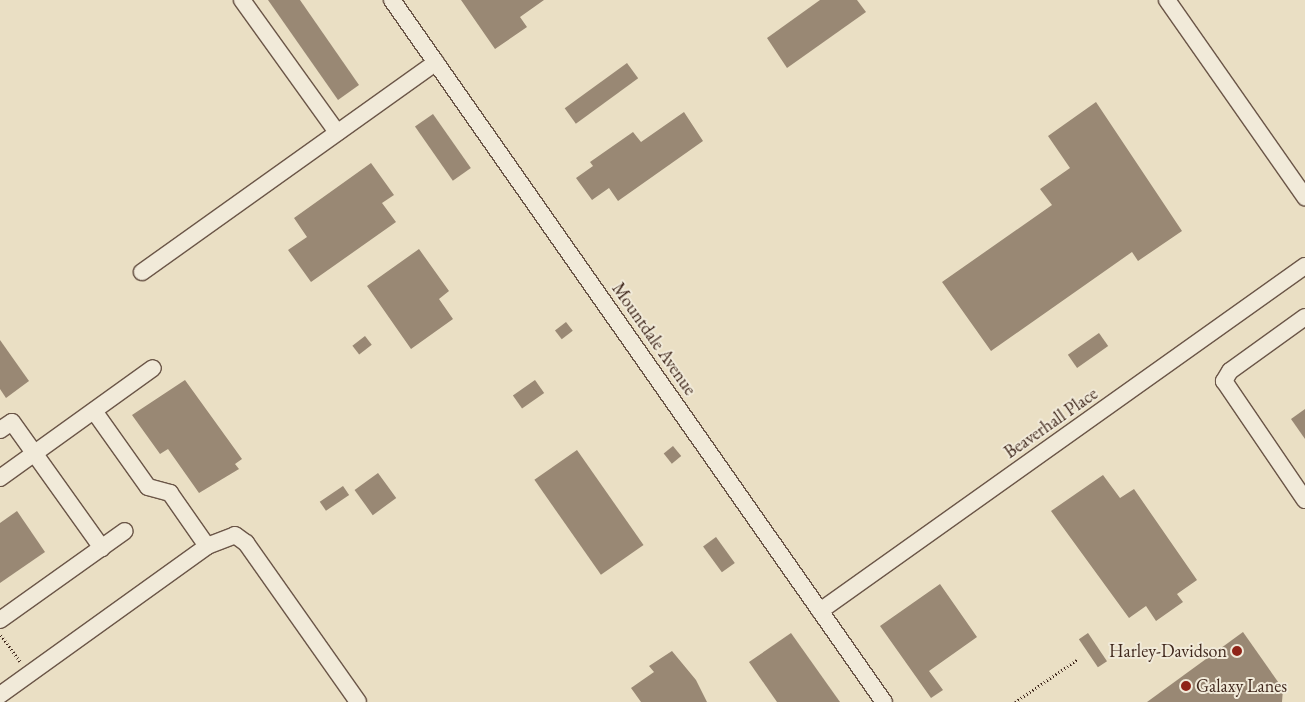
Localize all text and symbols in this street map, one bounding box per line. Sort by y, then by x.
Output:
street label: Mountdale Avenue [607,279,701,399]
street label: Beaverhall Place [1000,383,1102,463]
place label: Harley-Davidson [1109,640,1227,662]
marker: Harley-Davidson [1231,645,1243,657]
place label: Galaxy Lanes [1196,675,1287,697]
marker: Galaxy Lanes [1180,680,1192,692]

